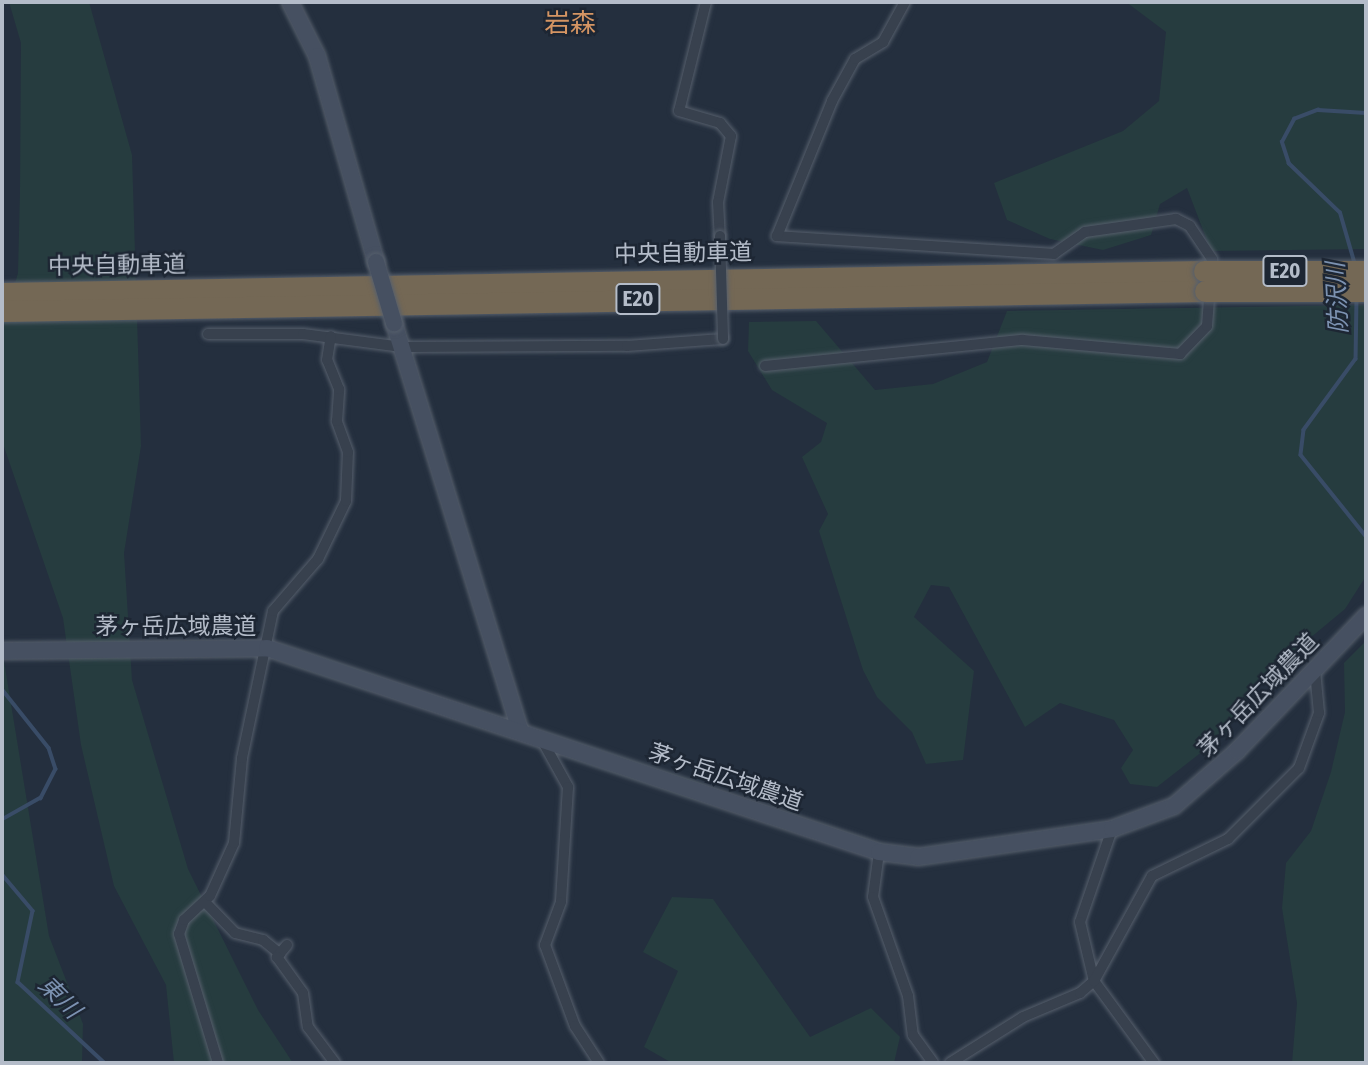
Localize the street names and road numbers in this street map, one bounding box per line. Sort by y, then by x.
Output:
street label: 中央自動車道 [614,238,752,268]
street label: 中央自動車道 [48,250,186,280]
road number: E20 [1262,254,1308,288]
road number: E20 [615,282,661,316]
street label: 茅ヶ岳広域農道 [96,612,256,640]
street label: 茅ヶ岳広域農道 [1192,628,1324,762]
street label: 茅ヶ岳広域農道 [645,738,807,816]

